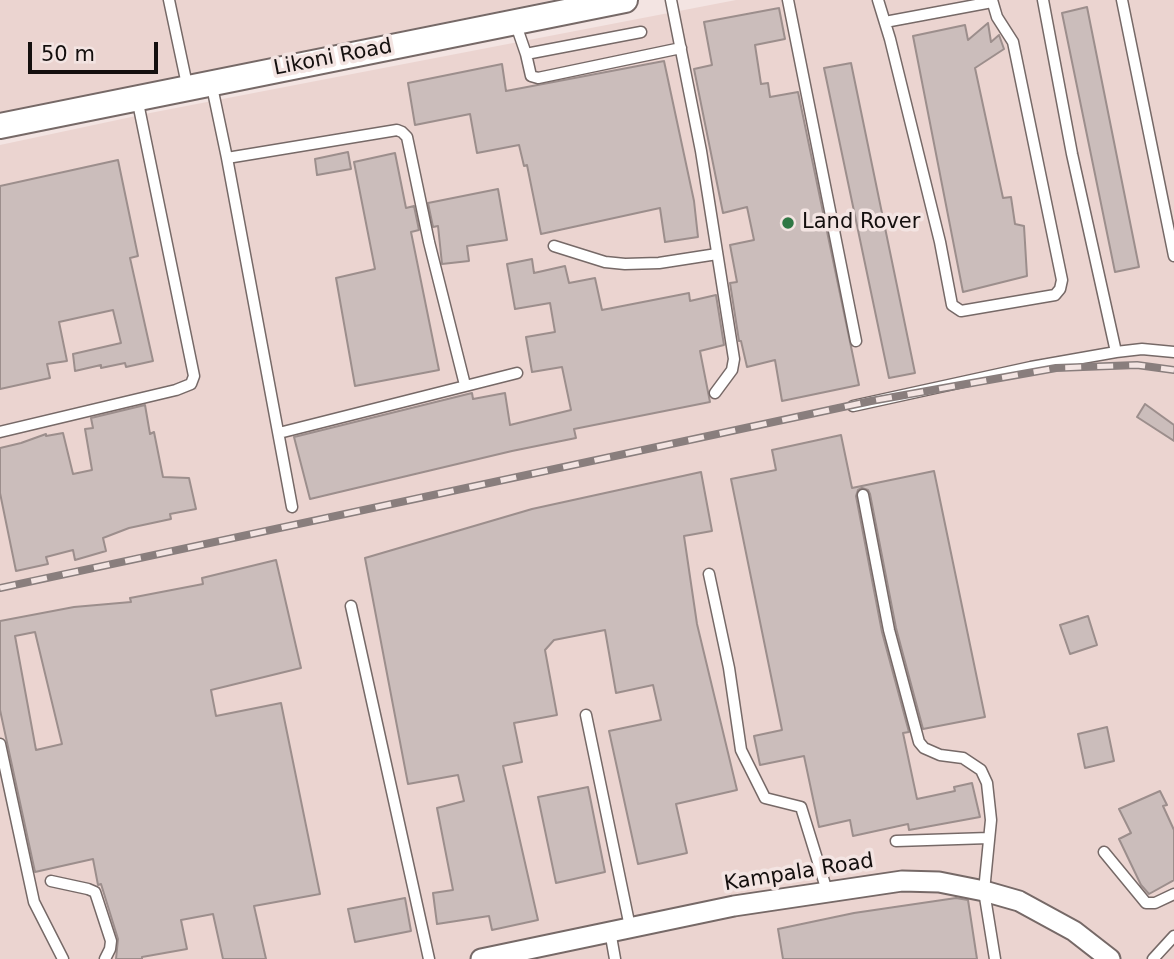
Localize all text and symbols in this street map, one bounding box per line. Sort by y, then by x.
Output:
scale bar [32,28,161,72]
street label: Likoni Road [272,34,394,82]
text: 50 m [41,42,95,66]
place label: Land Rover [802,210,920,236]
marker: Land Rover [780,215,796,231]
street label: Kampala Road [722,849,876,897]

